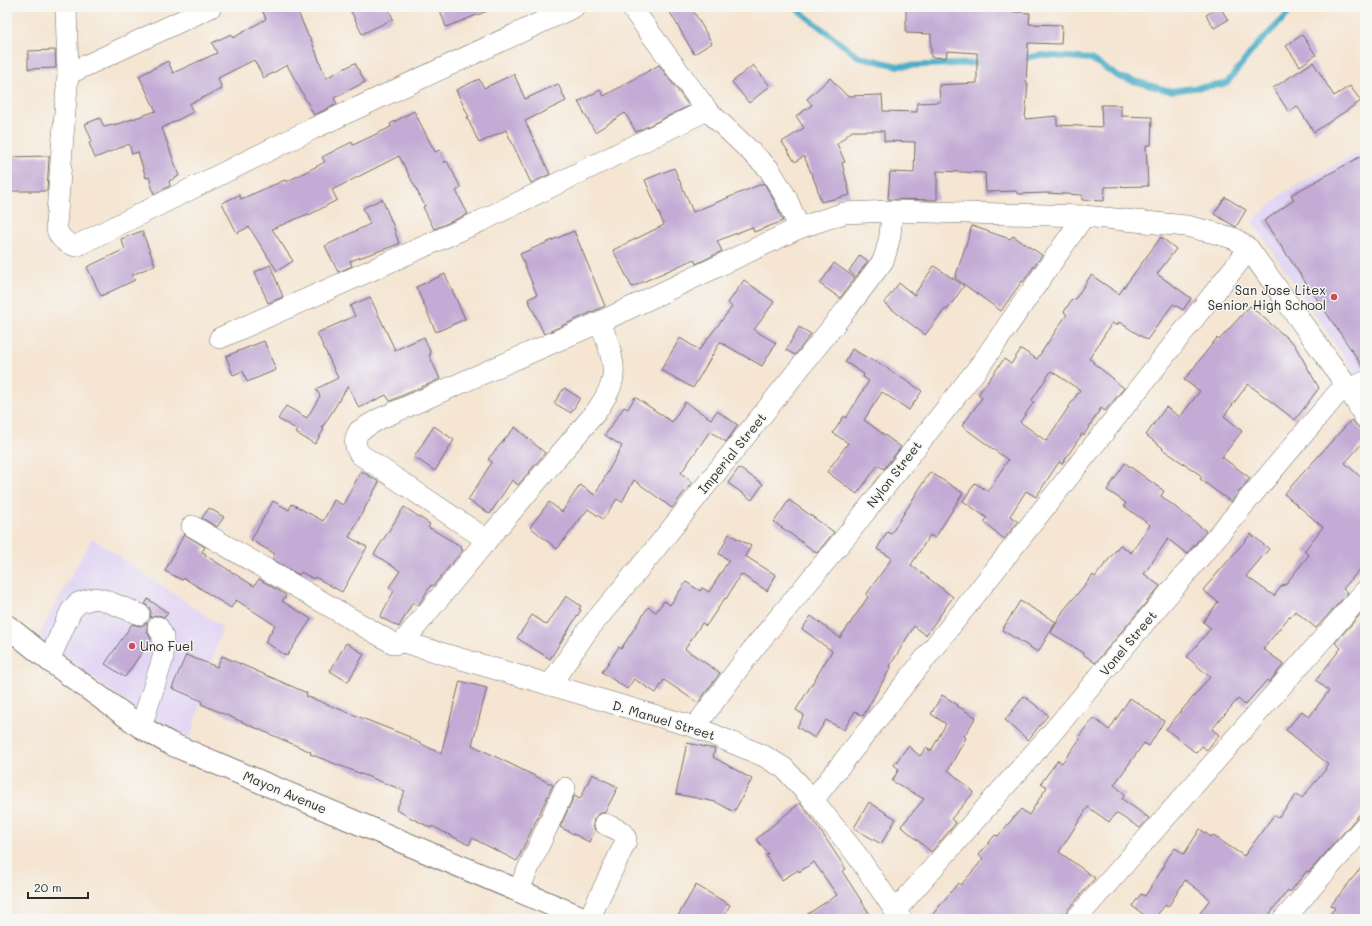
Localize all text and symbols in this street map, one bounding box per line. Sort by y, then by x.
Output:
place label: San Jose Litex Senior High School [1208,281,1326,313]
marker: San Jose Litex Senior High School [1329,292,1339,302]
street label: Imperial Street [694,408,770,497]
street label: Nylon Street [862,437,925,510]
street label: Vonel Street [1095,606,1160,679]
place label: Uno Fuel [140,637,193,654]
marker: Uno Fuel [127,641,137,651]
street label: D. Manuel Street [611,696,718,743]
street label: Mayon Avenue [241,766,330,817]
scale bar [28,874,88,900]
text: 20 m [34,879,62,895]

